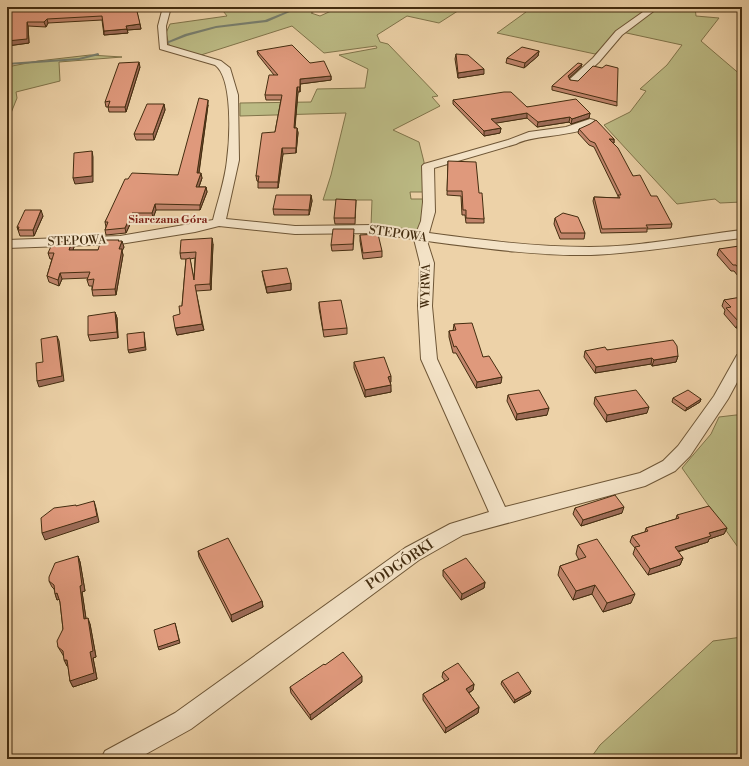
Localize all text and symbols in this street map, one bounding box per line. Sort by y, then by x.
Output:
district label: Siarczana Góra [128,213,208,227]
street label: STEPOWA [368,223,429,246]
street label: STEPOWA [47,232,107,250]
street label: WYRWA [418,263,434,310]
street label: PODGÓRKI [362,534,438,594]

